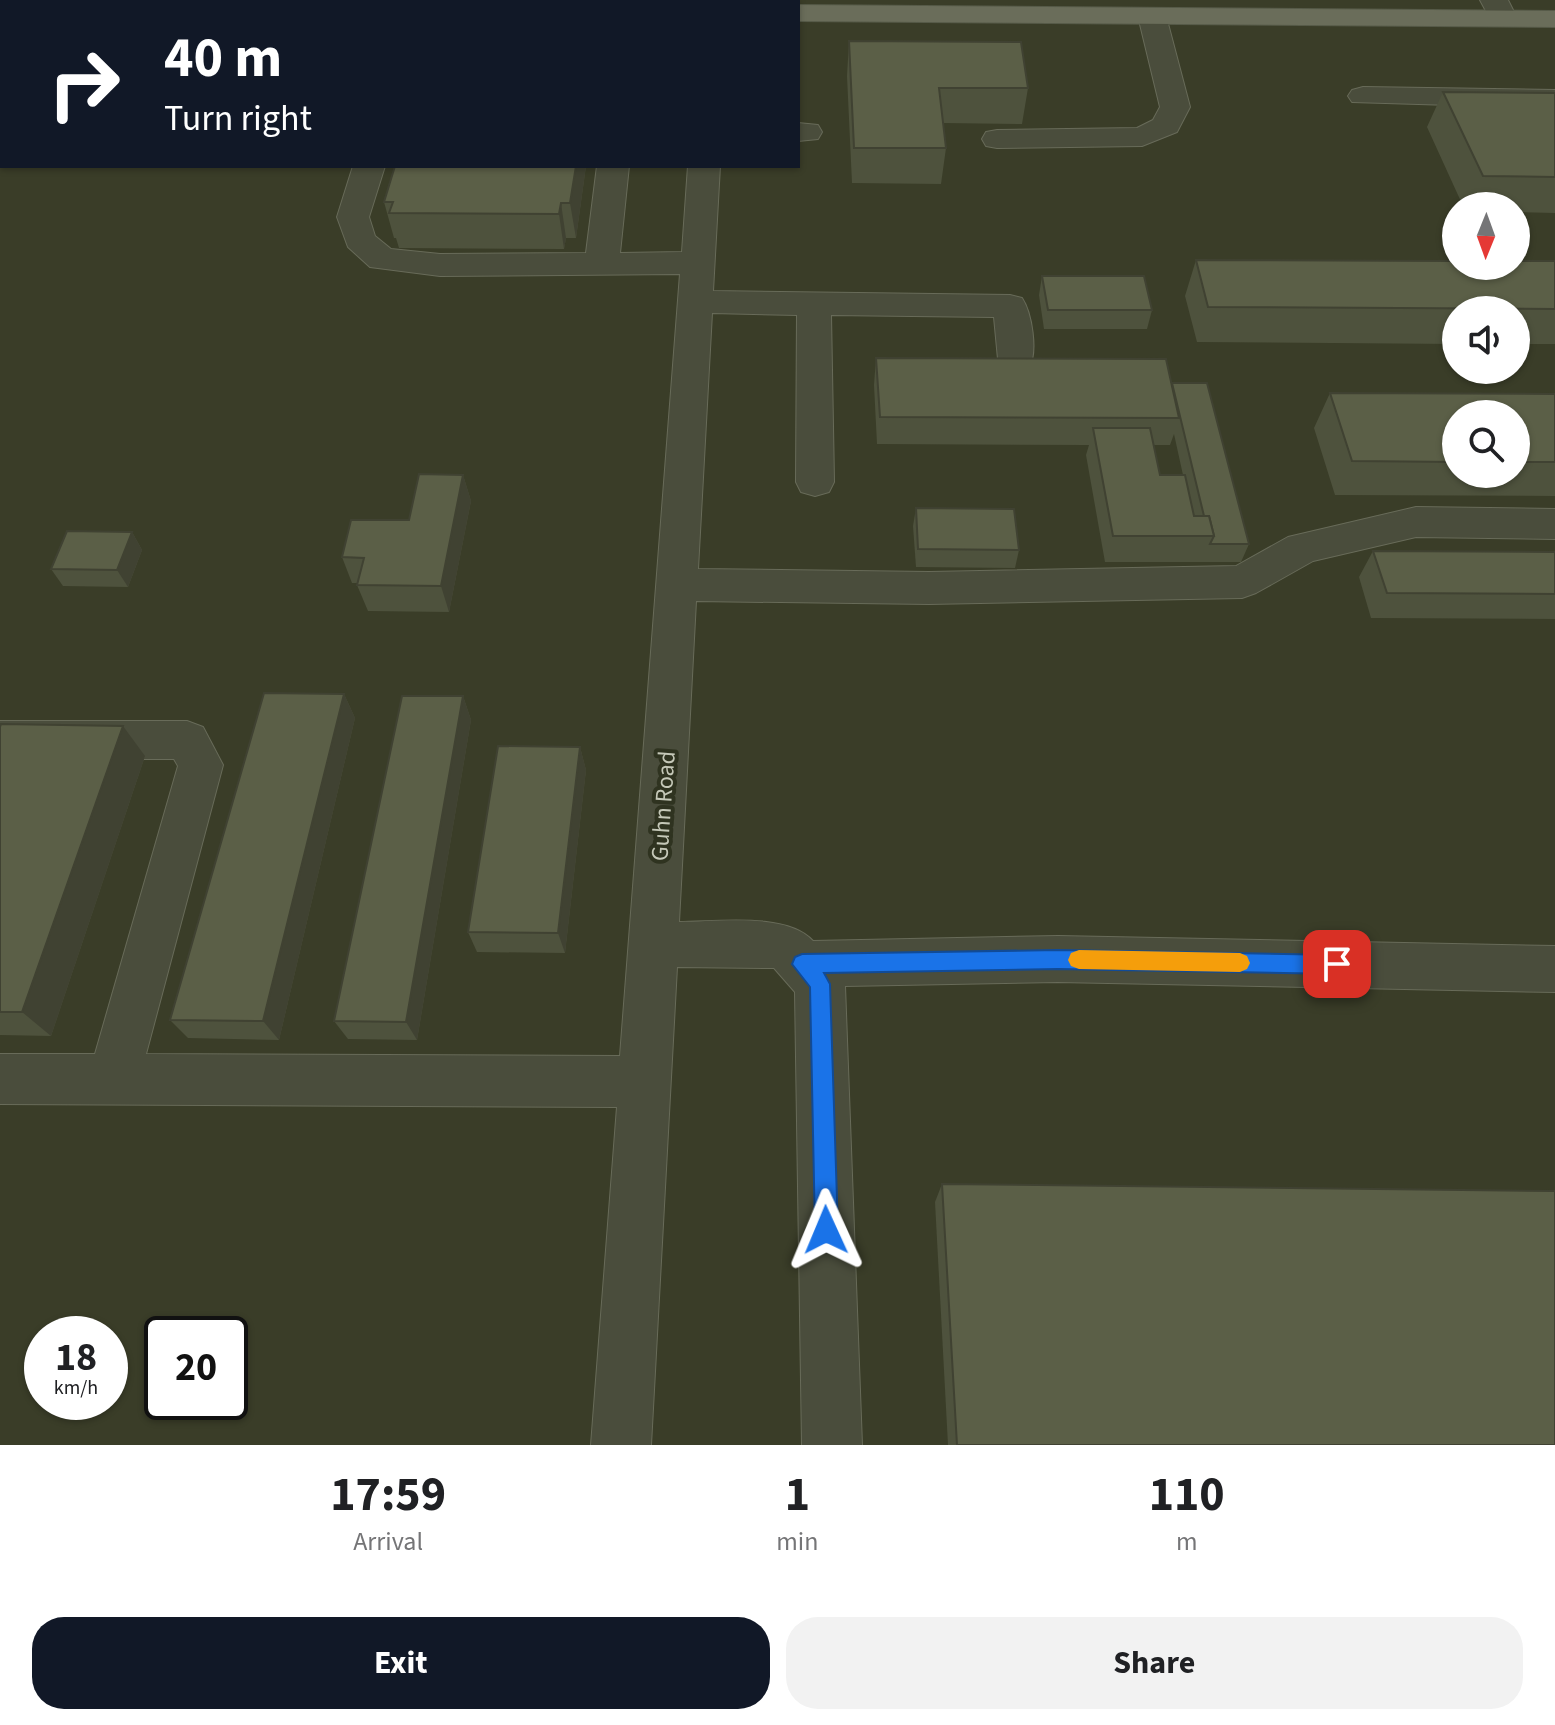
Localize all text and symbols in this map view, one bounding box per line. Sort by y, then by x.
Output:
text: 40 m [164,19,282,98]
icon: right [32,32,136,136]
text: Turn right [164,93,312,144]
north arrow [1442,192,1530,280]
map controls [1442,192,1530,488]
button: sound [1442,296,1530,384]
button: search [1442,400,1530,488]
street label: Guhn Road [642,750,685,862]
pin [1303,930,1371,998]
icon: arrive [1315,942,1359,986]
position arrow [784,1188,868,1272]
speed limit sign: 20 [144,1316,248,1420]
text: 18 [55,1329,97,1386]
text: km/h [54,1374,98,1402]
text: 17:59 [330,1461,446,1529]
text: 1 [785,1461,810,1529]
text: 110 [1149,1461,1225,1529]
text: Arrival [353,1523,423,1560]
text: min [776,1523,818,1560]
text: m [1176,1523,1197,1560]
button: Exit [32,1617,770,1709]
button: Share [786,1617,1523,1709]

